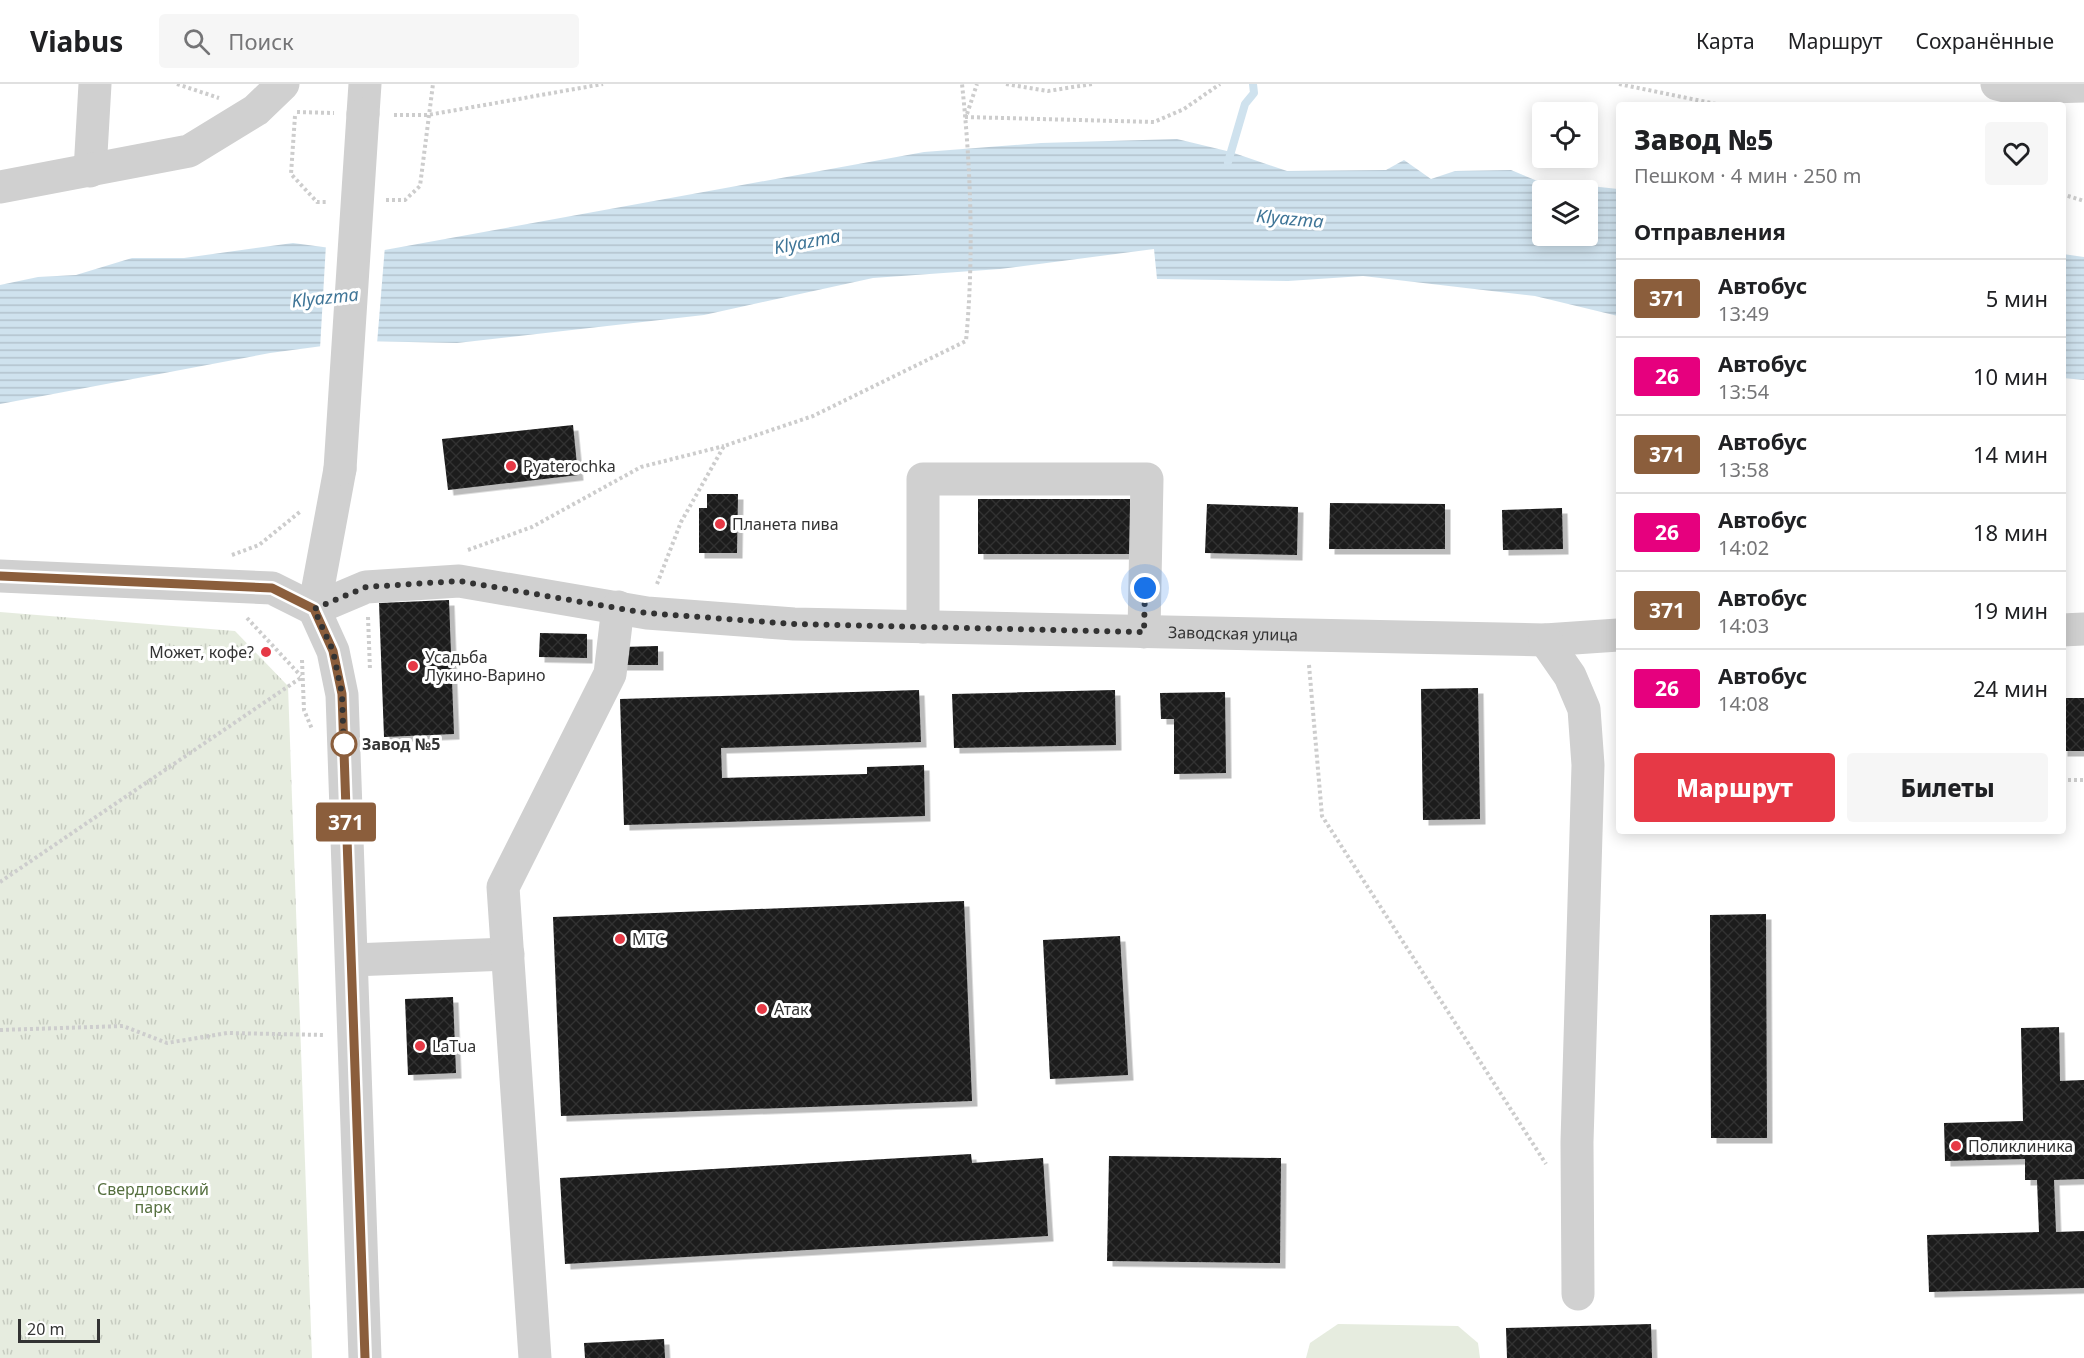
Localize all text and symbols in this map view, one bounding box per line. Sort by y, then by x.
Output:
search box [159,14,579,68]
text: Viabus [30,22,123,60]
icon: search [180,25,213,58]
text: Поиск [228,26,294,56]
text: Карта [1696,27,1755,55]
text: Маршрут [1788,27,1883,55]
text: Сохранённые [1916,27,2054,55]
map controls [1532,102,1598,246]
button: locate [1532,102,1598,168]
text: Завод №5 [1634,120,1774,158]
button: heart [1985,122,2048,185]
text: Пешком · 4 мин · 250 m [1634,162,1861,189]
button: layers [1532,180,1598,246]
water label: Klyazma [1255,203,1325,233]
text: Отправления [1634,216,1786,246]
water label: Klyazma [772,223,842,259]
text: Автобус [1718,270,1807,300]
water label: Klyazma [290,282,360,312]
text: 5 мин [1986,283,2048,313]
text: 371 [1649,284,1685,312]
text: 13:49 [1718,300,1769,327]
text: Автобус [1718,348,1807,378]
text: 10 мин [1973,361,2048,391]
text: 26 [1655,362,1679,390]
text: 13:54 [1718,378,1769,405]
text: Автобус [1718,426,1807,456]
text: 14 мин [1973,439,2048,469]
text: 371 [1649,440,1685,468]
place label: Pyaterochka [523,455,616,477]
text: 13:58 [1718,456,1769,483]
marker: Pyaterochka [504,459,518,473]
text: Автобус [1718,504,1807,534]
place label: Планета пива [732,513,839,535]
marker: Планета пива [713,517,727,531]
text: 18 мин [1973,517,2048,547]
text: 26 [1655,518,1679,546]
text: 14:02 [1718,534,1769,561]
your location [1130,573,1160,603]
text: Автобус [1718,582,1807,612]
text: 19 мин [1973,595,2048,625]
text: 371 [1649,596,1685,624]
text: 14:03 [1718,612,1769,639]
street label: Заводская улица [1168,621,1298,646]
place label: Может, кофе? [149,641,254,663]
marker: Может, кофе? [259,645,273,659]
place label: Усадьба Лукино-Варино [425,646,546,686]
marker: Усадьба Лукино-Варино [406,659,420,673]
text: Автобус [1718,660,1807,690]
text: 24 мин [1973,673,2048,703]
text: 26 [1655,674,1679,702]
text: 14:08 [1718,690,1769,717]
marker: Завод №5 [331,731,357,757]
place label: Завод №5 [362,733,440,755]
button: Маршрут [1634,753,1835,822]
button: Билеты [1847,753,2048,822]
line badge: 371 [312,802,380,842]
text: 371 [328,808,364,836]
place label: МТС [632,928,665,950]
marker: МТС [613,932,627,946]
place label: Атак [774,998,809,1020]
marker: Атак [755,1002,769,1016]
place label: LaTua [432,1035,476,1057]
marker: LaTua [413,1039,427,1053]
place label: Поликлиника [1968,1135,2073,1157]
marker: Поликлиника [1949,1139,1963,1153]
park label: Свердловский парк [97,1178,209,1218]
scale bar [18,1316,100,1344]
text: 20 m [27,1318,64,1340]

